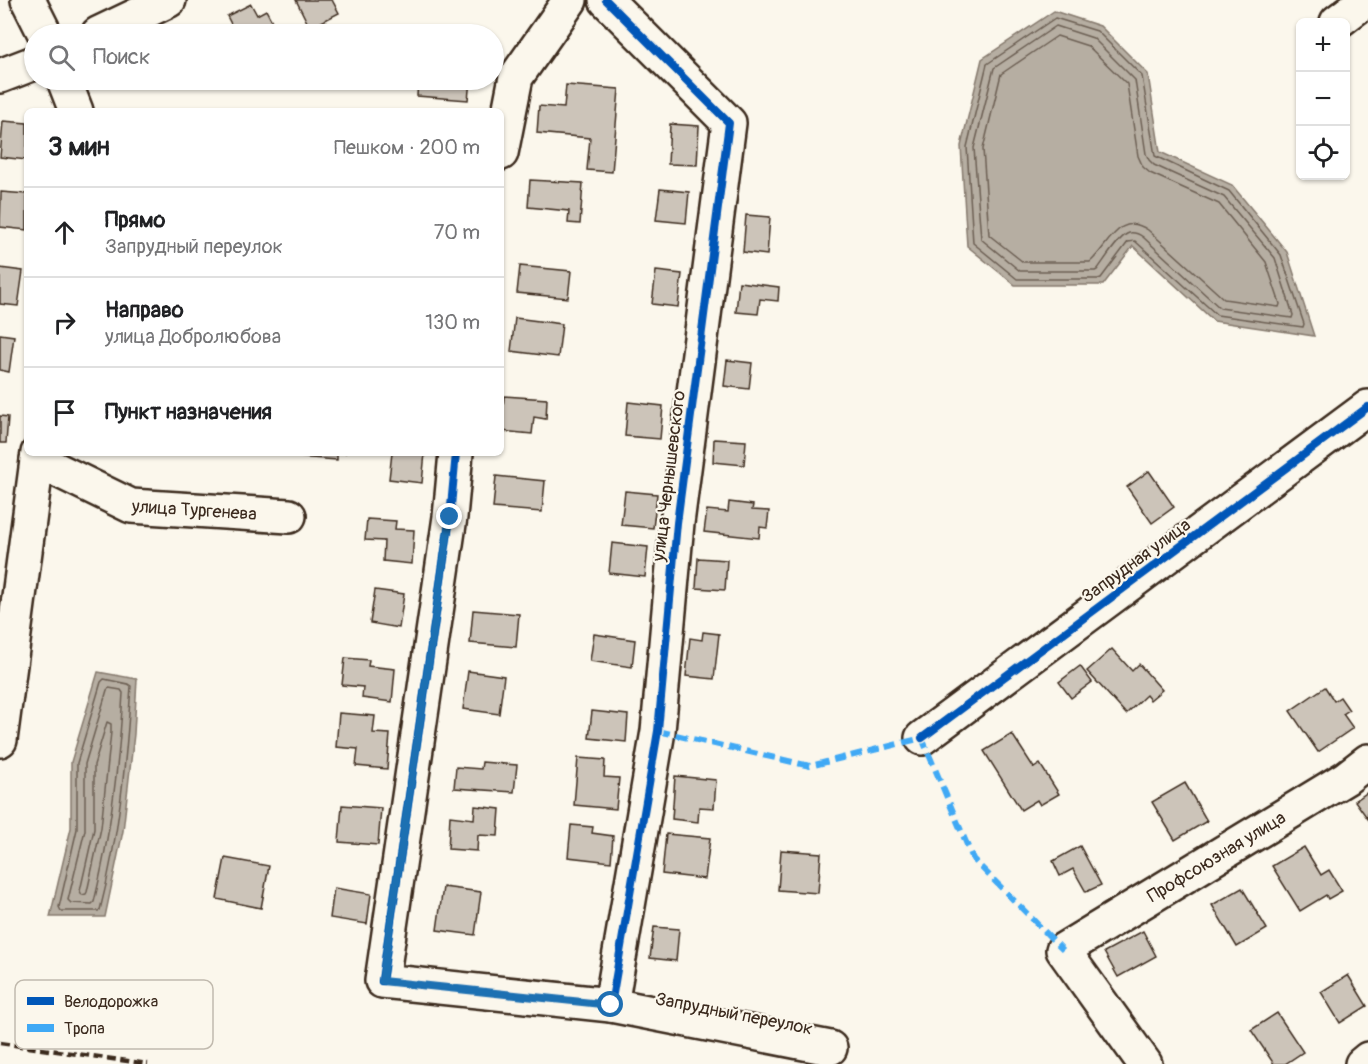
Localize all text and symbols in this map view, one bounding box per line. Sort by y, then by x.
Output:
map controls [1296,18,1350,180]
button: + [1296,18,1350,72]
search box [24,24,504,90]
icon: search [45,41,78,74]
text: Поиск [93,43,150,71]
button: − [1296,72,1350,126]
button: locate [1296,126,1350,180]
text: 3 мин [48,131,110,163]
text: Пешком · 200 m [334,135,480,160]
text: Прямо [105,206,165,234]
icon: ahead [48,216,81,249]
text: 70 m [434,220,480,245]
text: Запрудный переулок [105,234,283,259]
text: Направо [105,296,184,324]
icon: right [48,306,81,339]
text: 130 m [425,310,480,335]
text: улица Добролюбова [105,324,281,349]
street label: улица Чернышевского [647,389,691,564]
icon: arrive [48,396,81,429]
text: Пункт назначения [105,398,272,426]
street label: улица Тургенева [130,495,257,525]
route end [436,503,462,529]
street label: Запрудная улица [1077,514,1195,608]
street label: Профсоюзная улица [1143,806,1290,908]
legend [15,980,213,1049]
street label: Запрудный переулок [653,987,815,1041]
route start [597,991,623,1017]
text: Велодорожка [64,992,158,1012]
text: Тропа [64,1019,105,1039]

